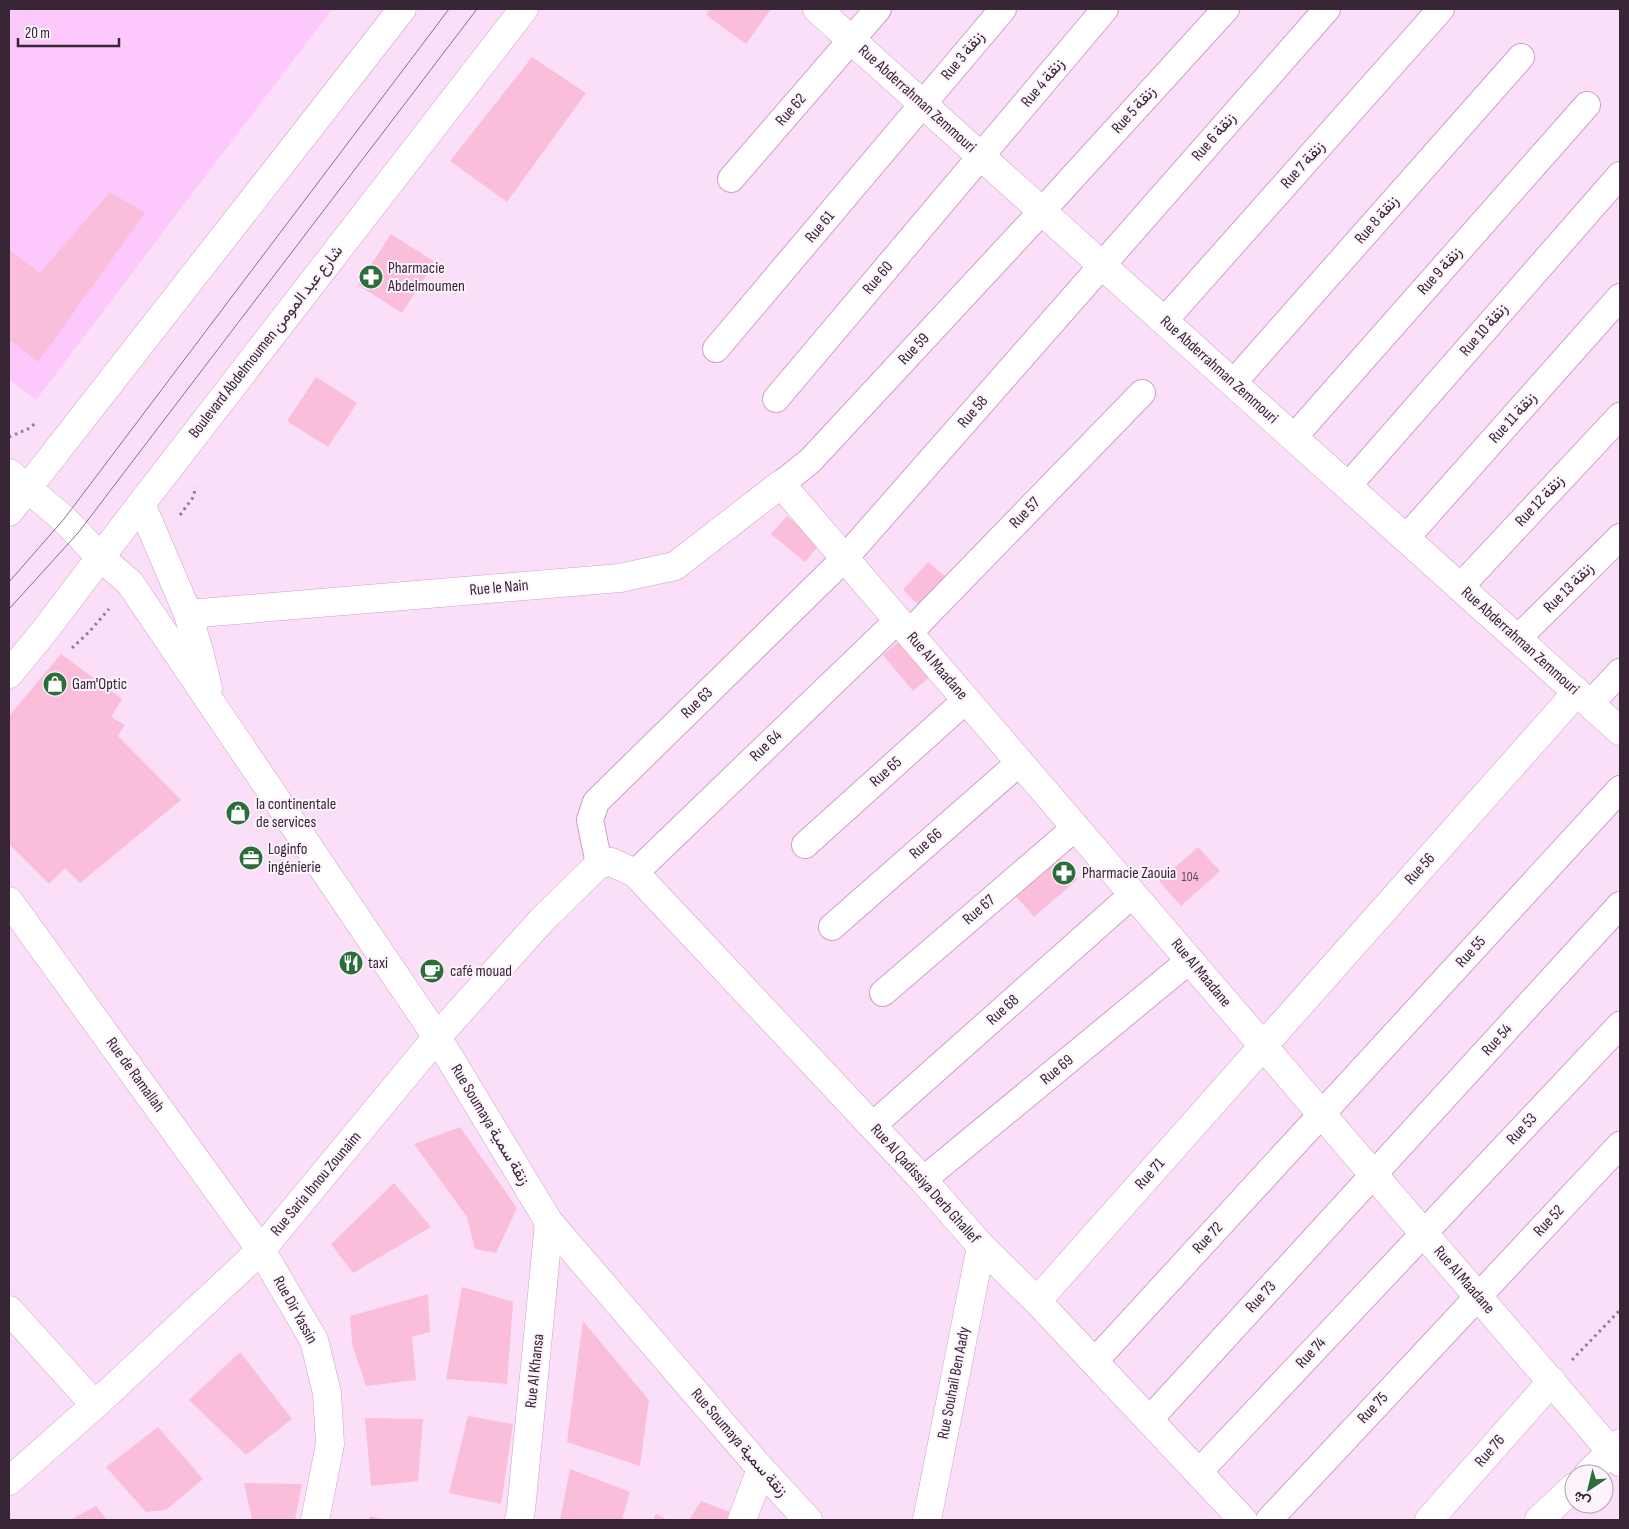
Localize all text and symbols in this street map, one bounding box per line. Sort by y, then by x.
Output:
scale bar [18,15,119,47]
text: 20 m [25,24,50,43]
street label: Rue 3 زنقة [937,28,989,84]
street label: Rue Abderrahman Zemmouri [854,41,980,157]
street label: Rue 4 زنقة [1017,55,1069,111]
street label: Rue 5 زنقة [1108,82,1160,138]
street label: Rue 62 [772,90,810,130]
street label: Rue 6 زنقة [1188,109,1240,165]
street label: Rue 7 زنقة [1277,137,1329,193]
street label: Rue 8 زنقة [1351,192,1403,248]
street label: Rue 61 [801,207,839,247]
street label: Boulevard Abdelmoumen شارع عبد المومن [185,242,348,443]
street label: Rue 9 زنقة [1414,243,1466,299]
street label: Rue 60 [859,258,897,298]
place label: Pharmacie Abdelmoumen [387,259,465,296]
pharmacy icon: Pharmacie Abdelmoumen [358,264,384,290]
street label: Rue 10 زنقة [1456,300,1512,360]
street label: Rue Abderrahman Zemmouri [1156,312,1282,428]
street label: Rue 59 [895,329,933,369]
street label: Rue 11 زنقة [1485,389,1541,447]
street label: Rue 58 [954,392,992,432]
street label: Rue 12 زنقة [1512,471,1568,531]
street label: Rue 57 [1006,493,1045,532]
street label: Rue 13 زنقة [1540,559,1598,617]
street label: Rue le Nain [469,576,529,600]
street label: Rue Abderrahman Zemmouri [1457,583,1583,699]
street label: Rue Al Maadane [902,628,972,704]
shop icon: Gam'Optic [42,671,68,697]
place label: Gam'Optic [72,675,127,694]
street label: Rue 63 [677,683,717,723]
street label: Rue 64 [746,726,786,766]
street label: Rue 65 [866,753,906,791]
place label: la continentale de services [256,795,336,832]
shop icon: la continentale de services [225,800,251,826]
street label: Rue 66 [906,825,946,863]
place label: Loginfo ingénierie [268,840,321,877]
office icon: Loginfo ingénierie [238,845,264,871]
street label: Rue 56 [1401,849,1439,889]
pharmacy icon: Pharmacie Zaouia [1051,860,1077,886]
place label: Pharmacie Zaouia [1082,864,1176,883]
house number: 104 [1182,868,1199,885]
street label: Rue 67 [959,890,999,929]
street label: Rue 55 [1452,932,1490,972]
street label: Rue Al Maadane [1167,935,1235,1011]
restaurant icon: taxi [338,950,364,976]
place label: taxi [368,954,388,973]
cafe icon: café mouad [419,958,445,984]
place label: café mouad [450,962,512,981]
street label: Rue 68 [983,991,1023,1029]
street label: Rue 54 [1478,1020,1516,1060]
street label: Rue de Ramallah [102,1034,168,1116]
street label: Rue 69 [1037,1051,1077,1089]
street label: Rue Soumaya زنقة سمية [446,1061,534,1189]
street label: Rue 53 [1503,1109,1541,1149]
street label: Rue Al Qadissiya Derb Ghallef [866,1120,984,1248]
street label: Rue Saria Ibnou Zounaim [267,1128,365,1240]
street label: Rue 71 [1131,1154,1169,1193]
street label: Rue 52 [1530,1201,1568,1241]
street label: Rue 72 [1189,1218,1227,1258]
street label: Rue Al Maadane [1429,1242,1499,1318]
street label: Rue Dir Yassin [269,1273,321,1347]
street label: Rue 73 [1242,1277,1280,1317]
street label: Rue Souhail Ben Aady [934,1325,974,1441]
street label: Rue Al Khansa [522,1333,548,1409]
street label: Rue 74 [1292,1333,1330,1372]
street label: Rue Soumaya زنقة سمية [687,1385,791,1501]
street label: Rue 75 [1354,1388,1392,1428]
street label: Rue 76 [1471,1431,1509,1471]
north arrow [1564,1464,1614,1514]
text: ش [1570,1487,1594,1511]

